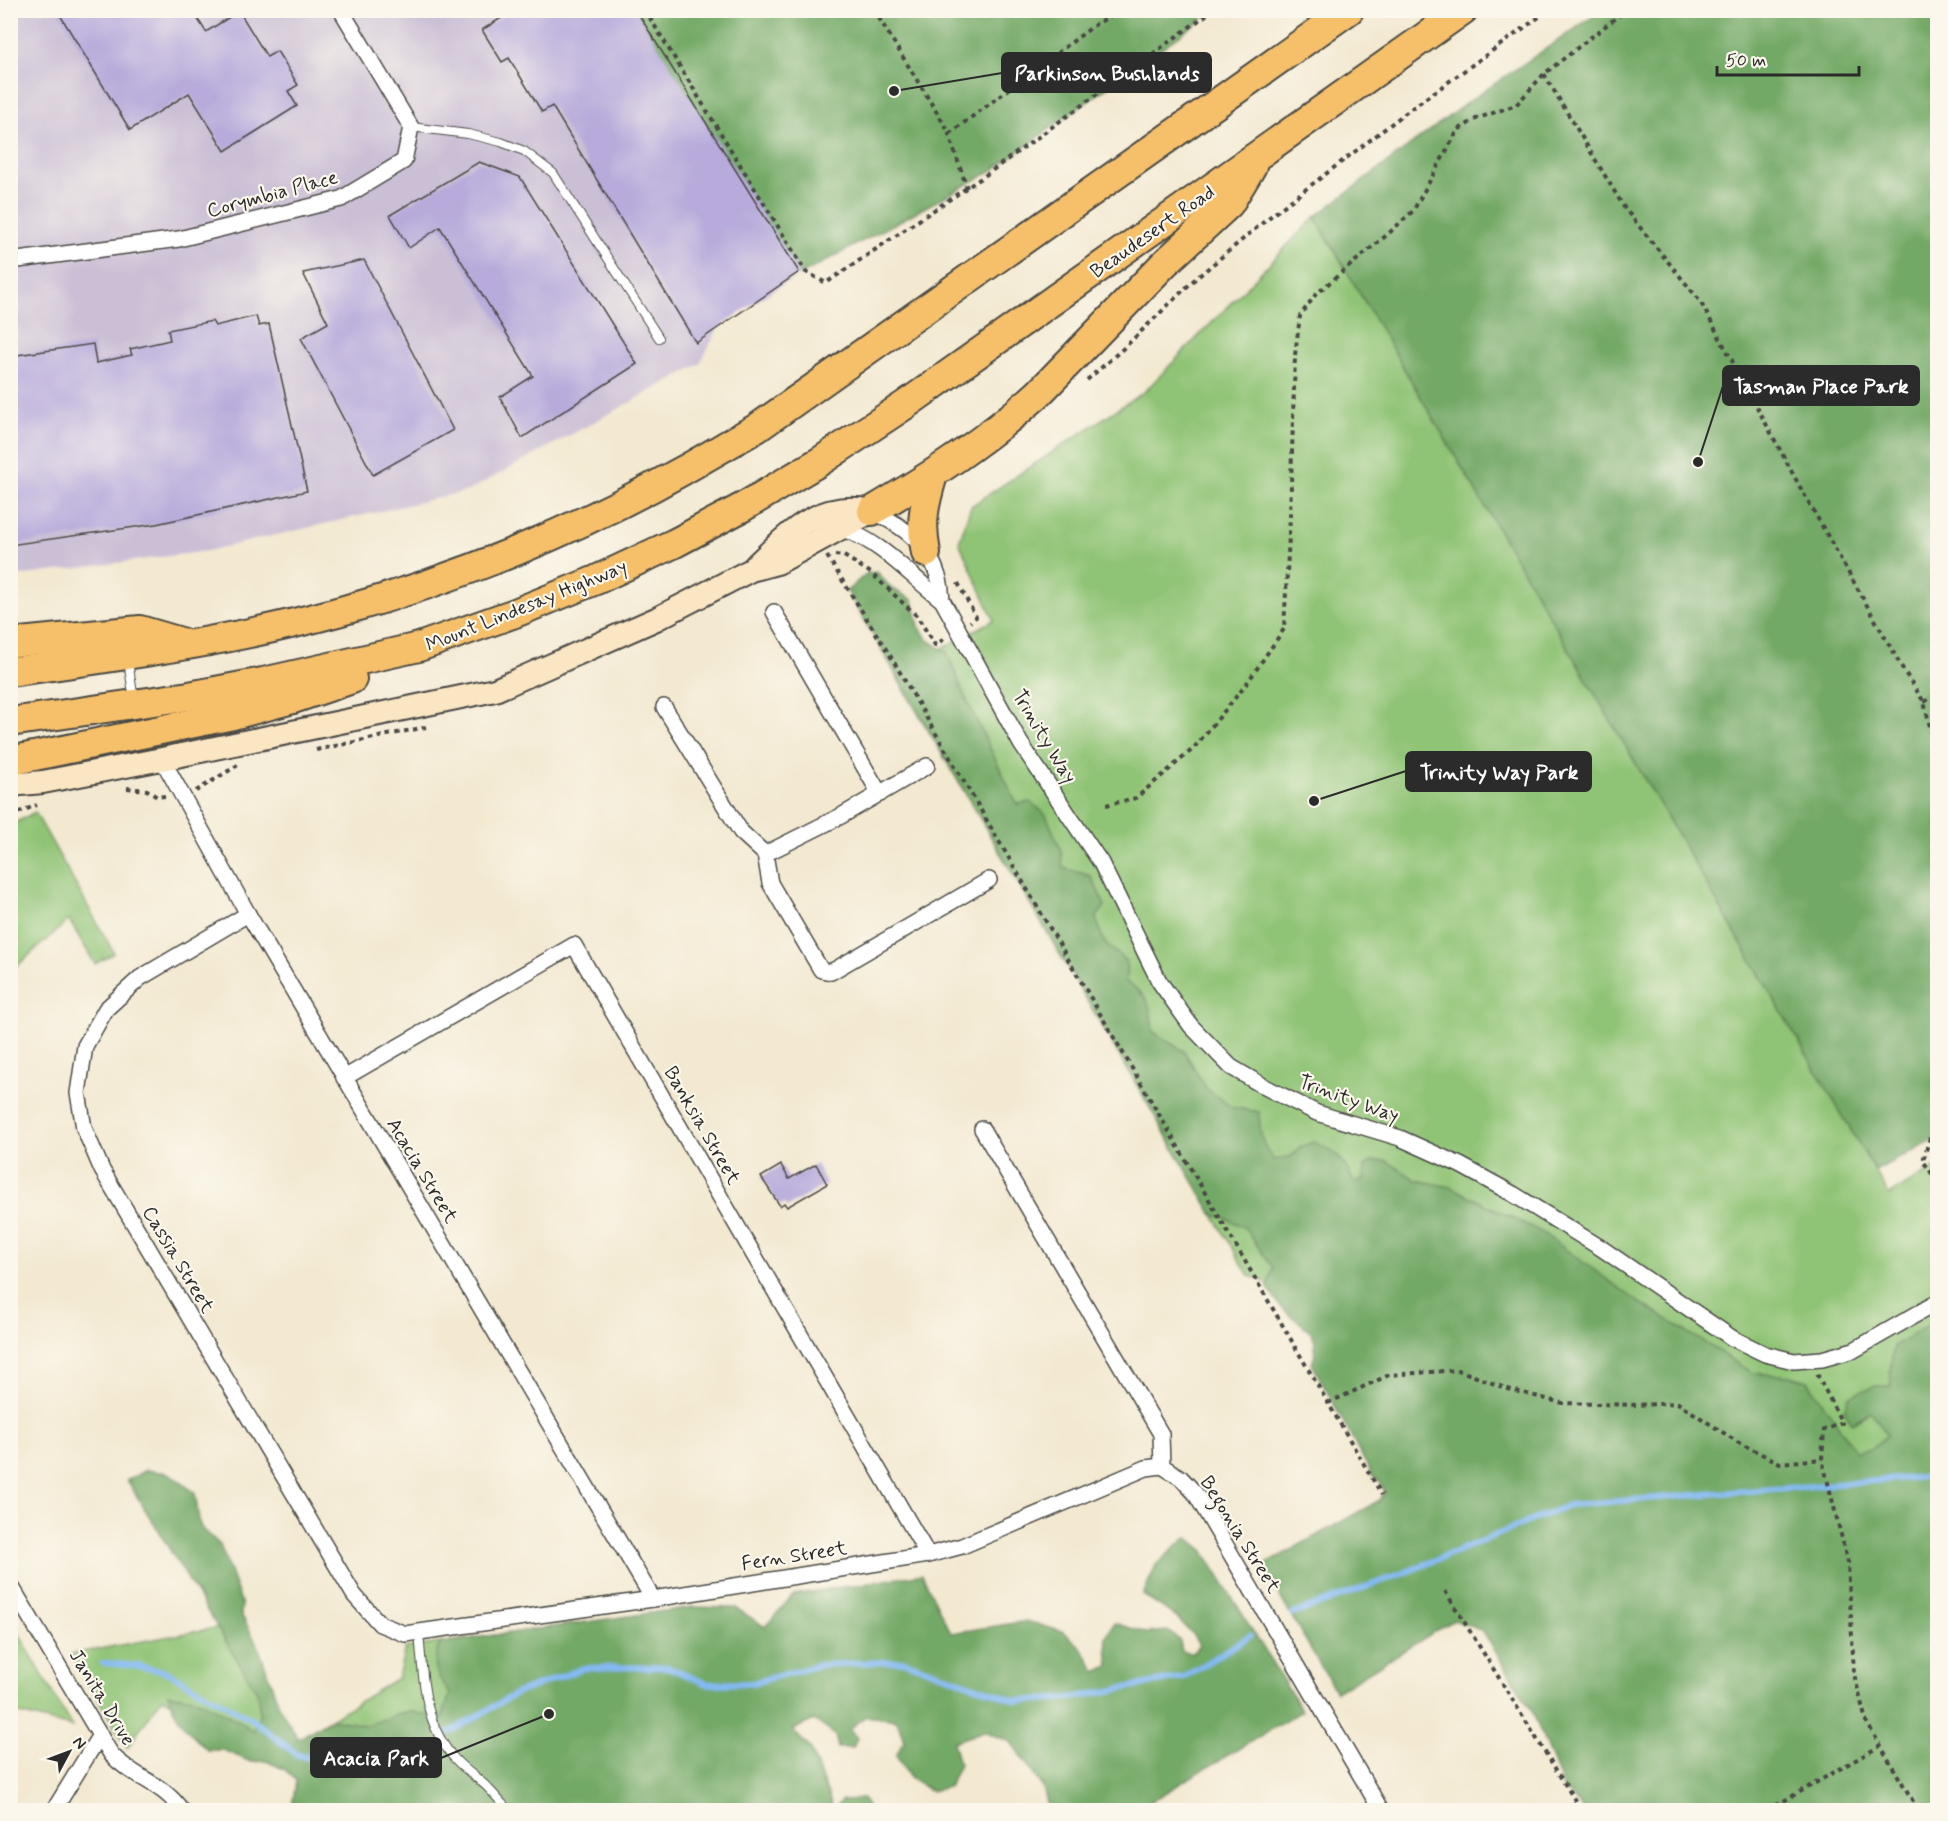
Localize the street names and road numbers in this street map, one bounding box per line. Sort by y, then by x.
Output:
street label: Corymbia Place [204,164,341,225]
street label: Beaudesert Road [1085,179,1221,285]
street label: Mount Lindesay Highway [422,554,631,659]
street label: Trinity Way [1005,685,1082,789]
street label: Banksia Street [657,1061,747,1190]
street label: Trinity Way [1294,1069,1403,1130]
street label: Acacia Street [380,1113,464,1229]
street label: Cassia Street [135,1201,220,1319]
street label: Begonia Street [1191,1471,1287,1600]
street label: Fern Street [740,1535,849,1578]
street label: Janita Drive [62,1644,141,1751]

